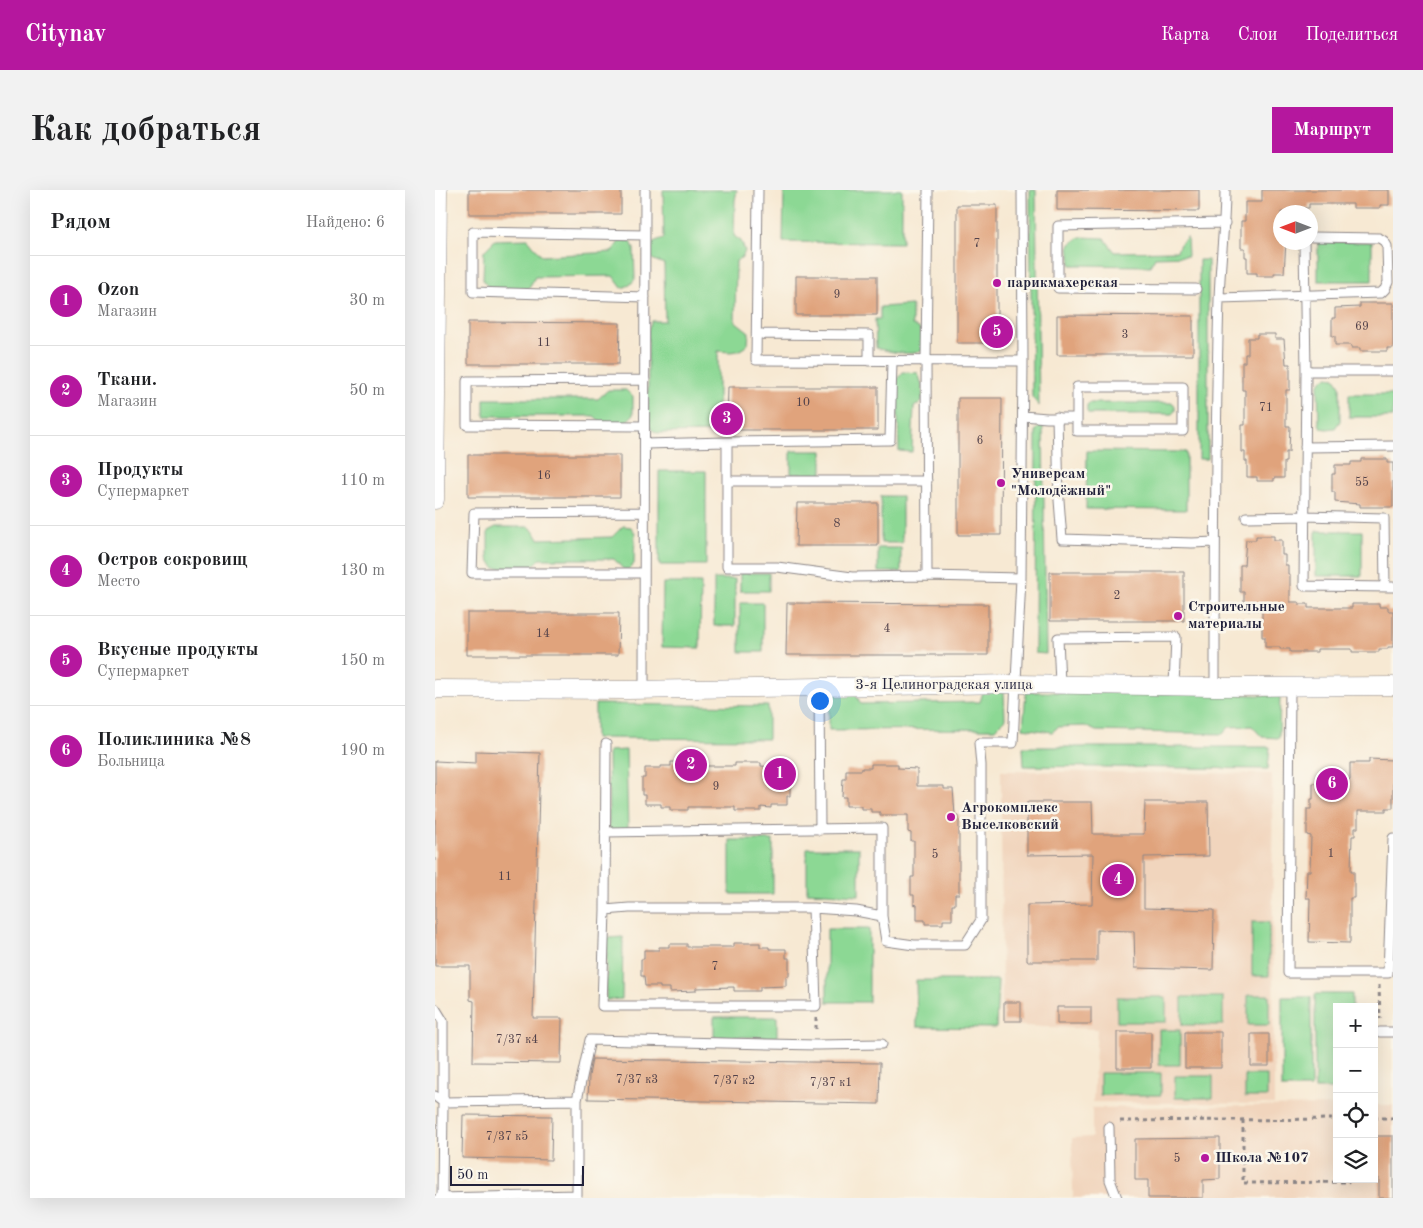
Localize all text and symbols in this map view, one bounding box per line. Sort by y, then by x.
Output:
text: Citynav [25,23,106,47]
text: Карта [1161,26,1210,44]
text: Слои [1238,26,1277,44]
text: Поделиться [1305,26,1398,44]
button: Маршрут [1272,107,1393,153]
text: Как добраться [30,113,261,148]
north arrow [1273,205,1318,250]
text: Рядом [50,212,111,233]
text: Найдено: 6 [306,215,385,231]
house number: 7 [974,238,980,250]
place label: парикмахерская [1007,276,1118,291]
marker: парикмахерская [991,277,1003,289]
text: Ozon [97,281,139,300]
house number: 9 [834,289,840,301]
text: 1 [61,293,71,309]
text: 30 m [349,293,385,309]
text: Магазин [97,304,157,320]
pin: 5 [981,313,1013,351]
house number: 69 [1355,321,1369,333]
house number: 3 [1122,329,1128,341]
house number: 11 [537,337,551,349]
text: Ткани. [97,371,157,390]
text: 2 [61,383,71,399]
text: 50 m [349,383,385,399]
text: Магазин [97,394,157,410]
house number: 10 [796,397,810,409]
pin: 3 [711,400,743,438]
house number: 71 [1259,402,1273,414]
house number: 6 [977,435,984,447]
text: Продукты [97,461,184,480]
place label: Универсам "Молодёжный" [1011,467,1111,499]
house number: 16 [537,470,551,482]
text: 3 [61,473,71,489]
text: 110 m [340,473,385,489]
house number: 55 [1355,476,1369,489]
marker: Универсам "Молодёжный" [995,477,1007,489]
text: Супермаркет [97,484,189,500]
house number: 8 [834,518,841,530]
text: Остров сокровищ [97,551,248,570]
text: 4 [61,563,71,579]
text: 130 m [340,563,385,579]
text: Место [97,574,140,590]
house number: 2 [1114,590,1120,602]
place label: Строительные материалы [1188,600,1285,632]
marker: Строительные материалы [1172,610,1184,622]
house number: 4 [884,623,891,635]
house number: 14 [536,628,550,640]
text: Вкусные продукты [97,641,258,660]
text: 5 [61,653,71,669]
text: 150 m [340,653,385,669]
text: Супермаркет [97,664,189,680]
street label: 3-я Целиноградская улица [855,678,1033,693]
your location [807,688,833,714]
text: Поликлиника №8 [97,731,251,750]
text: 6 [61,743,71,759]
text: 190 m [340,743,385,759]
pin: 2 [675,746,707,784]
text: Больница [97,754,165,770]
pin: 1 [764,755,796,793]
pin: 6 [1316,765,1348,803]
house number: 9 [713,781,719,793]
place label: Агрокомплекс Выселковский [961,801,1059,833]
marker: Агрокомплекс Выселковский [945,811,957,823]
house number: 5 [932,848,939,861]
house number: 1 [1328,848,1334,860]
pin: 4 [1102,861,1134,899]
house number: 11 [498,871,512,883]
house number: 7 [712,961,718,973]
map controls [1333,1003,1378,1183]
button: + [1333,1003,1378,1048]
house number: 7/37 к4 [496,1034,538,1046]
button: − [1333,1048,1378,1093]
house number: 7/37 к3 [616,1074,658,1086]
house number: 7/37 к2 [713,1075,755,1087]
house number: 7/37 к1 [810,1077,852,1089]
button: locate [1333,1093,1378,1138]
house number: 7/37 к5 [486,1130,528,1143]
button: layers [1333,1138,1378,1183]
place label: Школа №107 [1215,1151,1309,1166]
house number: 5 [1174,1152,1181,1165]
marker: Школа №107 [1199,1152,1211,1164]
scale bar [450,1163,584,1186]
text: 50 m [457,1168,488,1182]

